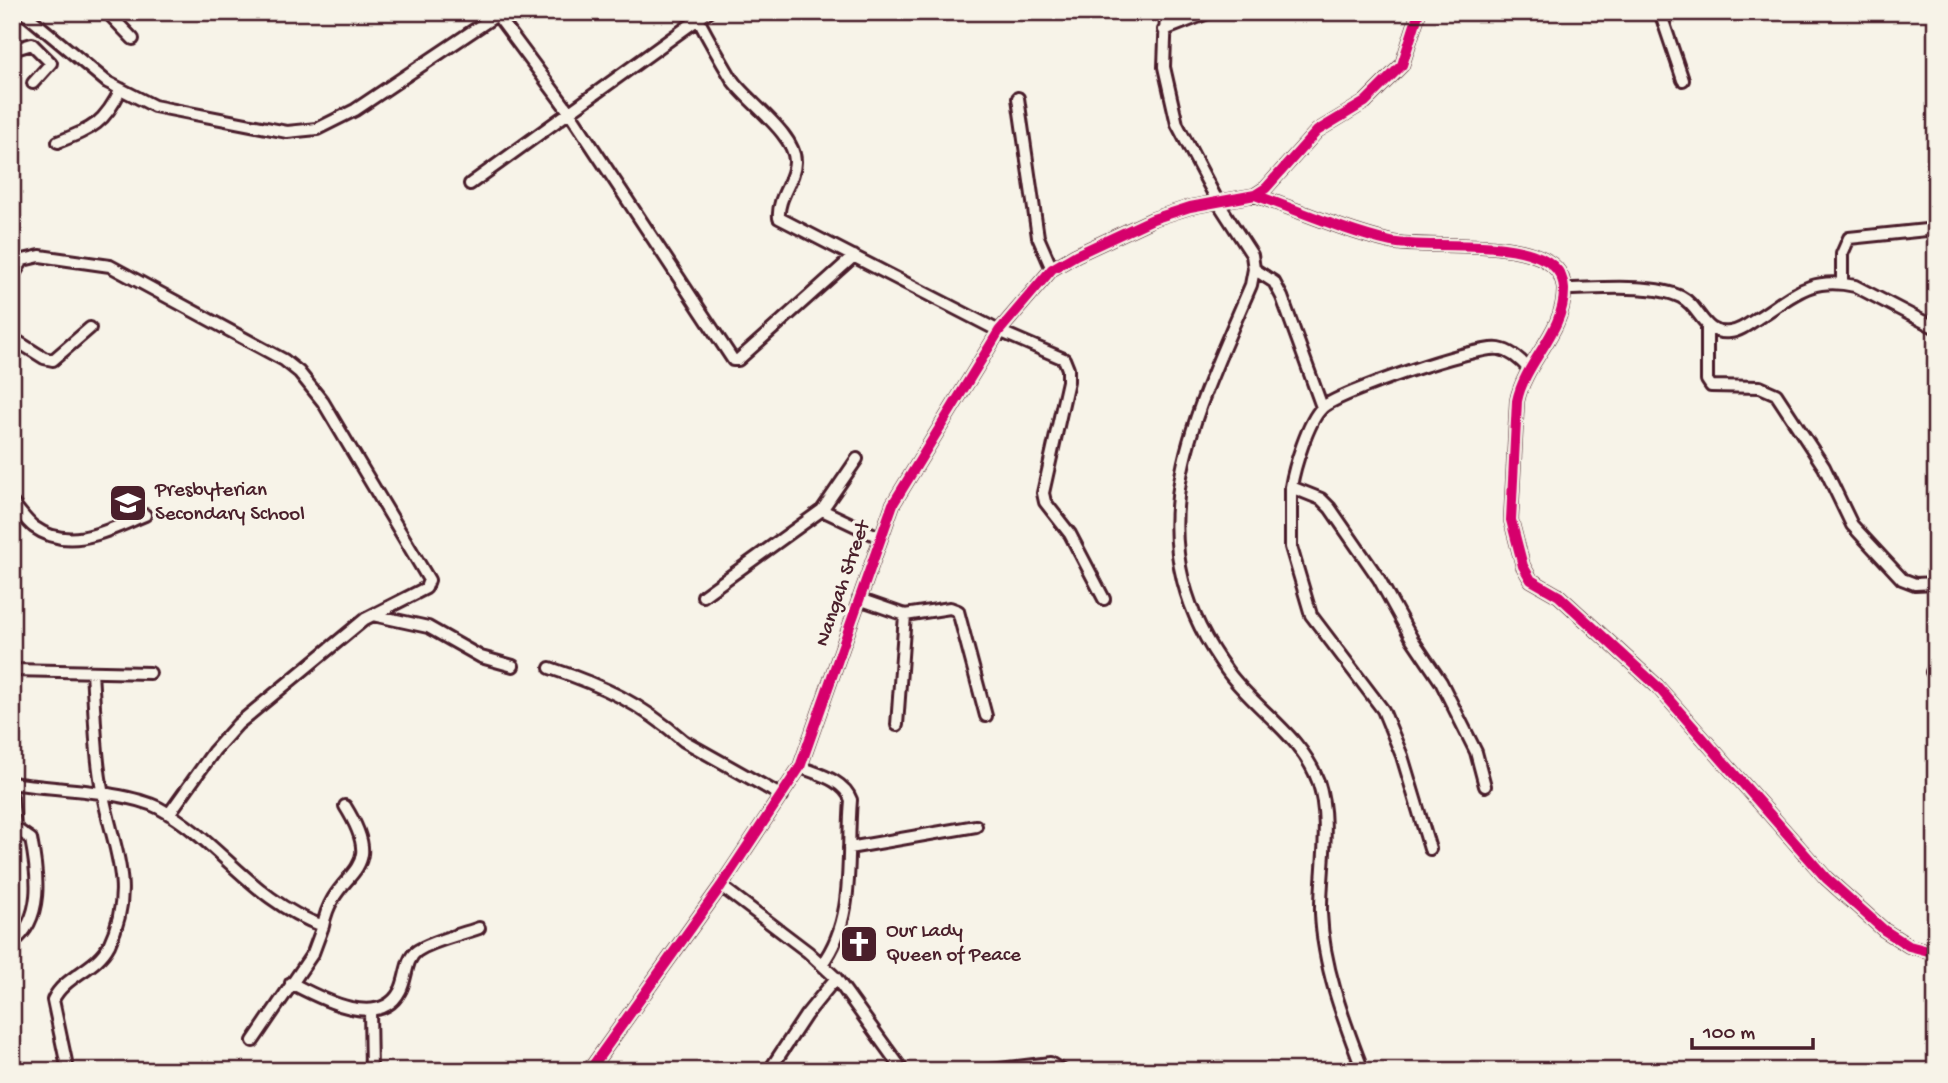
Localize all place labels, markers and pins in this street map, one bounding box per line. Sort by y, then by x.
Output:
place label: Presbyterian Secondary School [154,479,305,528]
school or university icon: Presbyterian Secondary School [107,482,149,524]
place label: Our Lady Queen of Peace [886,920,1022,969]
church icon: Our Lady Queen of Peace [838,923,880,965]

